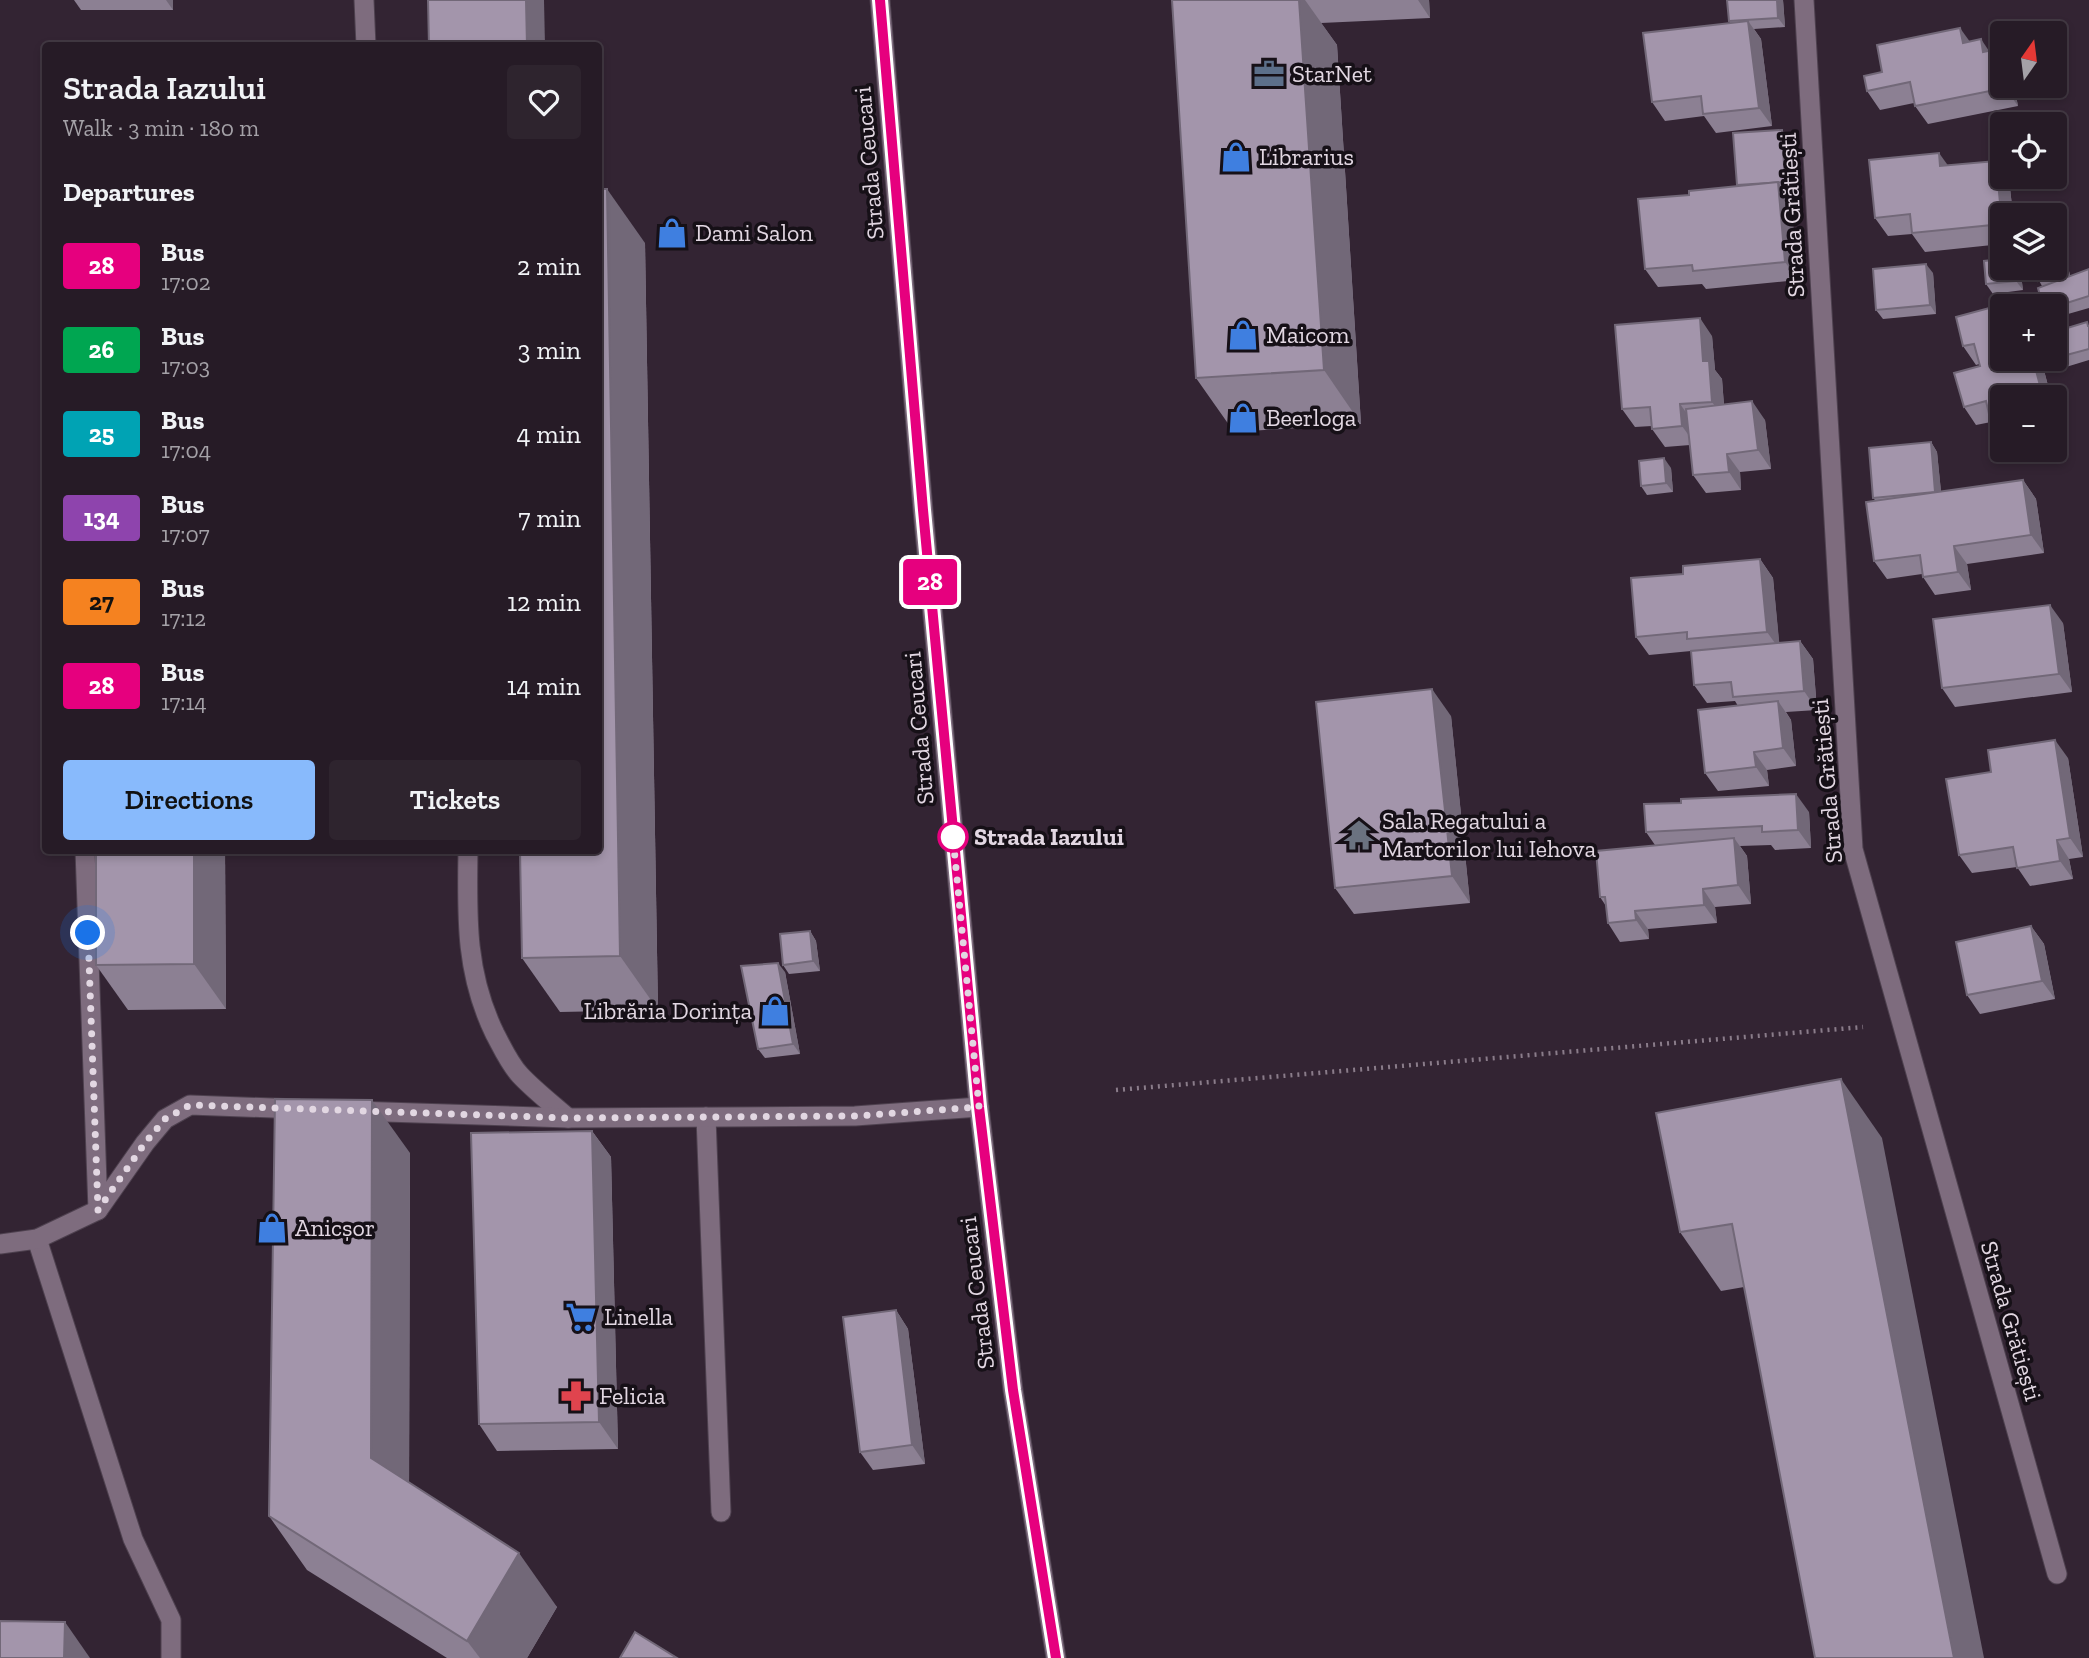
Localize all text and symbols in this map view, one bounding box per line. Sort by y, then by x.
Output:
north arrow [1990,21,2067,98]
map controls [1990,21,2067,462]
office icon: StarNet [1252,57,1286,91]
place label: StarNet [1292,59,1372,88]
button: heart [507,65,581,139]
text: Strada Iazului [63,68,266,107]
street label: Strada Ceucari [847,85,890,241]
button: locate [1990,112,2067,189]
text: Walk · 3 min · 180 m [63,114,259,142]
street label: Strada Grătiești [1773,132,1810,298]
shop icon: Librarius [1219,140,1253,174]
place label: Librarius [1259,142,1354,171]
text: Departures [63,176,195,208]
button: layers [1990,203,2067,280]
shop icon: Dami Salon [655,216,689,250]
place label: Dami Salon [695,218,813,247]
text: Bus [161,236,204,268]
text: 2 min [517,250,581,282]
text: 28 [89,251,114,280]
text: 17:02 [161,268,211,296]
button: + [1990,294,2067,371]
shop icon: Maicom [1226,318,1260,352]
text: Bus [161,320,204,352]
place label: Maicom [1266,320,1350,349]
text: 3 min [518,334,581,366]
text: 26 [89,335,114,364]
text: 17:03 [161,352,210,380]
button: − [1990,385,2067,462]
shop icon: Beerloga [1226,401,1260,435]
place label: Beerloga [1266,403,1357,432]
text: Bus [161,404,204,436]
text: 4 min [516,418,581,450]
text: 25 [89,419,114,448]
text: 17:04 [161,436,211,464]
text: Bus [161,488,204,520]
text: 7 min [518,502,581,534]
text: 134 [83,503,120,532]
text: 17:07 [161,520,210,548]
line badge: 28 [898,559,962,605]
text: 28 [917,567,943,596]
text: Bus [161,572,204,604]
text: 12 min [507,586,581,618]
text: 27 [89,587,114,616]
text: 17:12 [161,604,206,632]
street label: Strada Ceucari [897,650,940,806]
text: Bus [161,656,204,688]
text: 14 min [506,670,581,702]
text: 28 [89,671,114,700]
text: 17:14 [161,688,207,716]
street label: Strada Grătiești [1805,697,1848,864]
button: Directions [63,760,315,840]
button: Tickets [329,760,581,840]
place label: Sala Regatului a Martorilor lui Iehova [1382,806,1597,863]
temple icon: Sala Regatului a Martorilor lui Iehova [1342,818,1376,852]
marker: Strada Iazului [938,822,968,852]
place label: Strada Iazului [974,822,1124,851]
your location [70,915,105,950]
shop icon: Librăria Dorința [758,994,792,1028]
place label: Librăria Dorința [584,996,752,1025]
shop icon: Anicșor [255,1211,289,1245]
place label: Anicșor [295,1213,375,1242]
street label: Strada Ceucari [953,1215,1000,1371]
street label: Strada Grătiești [1975,1238,2048,1404]
supermarket icon: Linella [564,1300,598,1334]
place label: Linella [604,1302,674,1331]
pharmacy icon: Felicia [559,1379,593,1413]
place label: Felicia [599,1381,666,1410]

